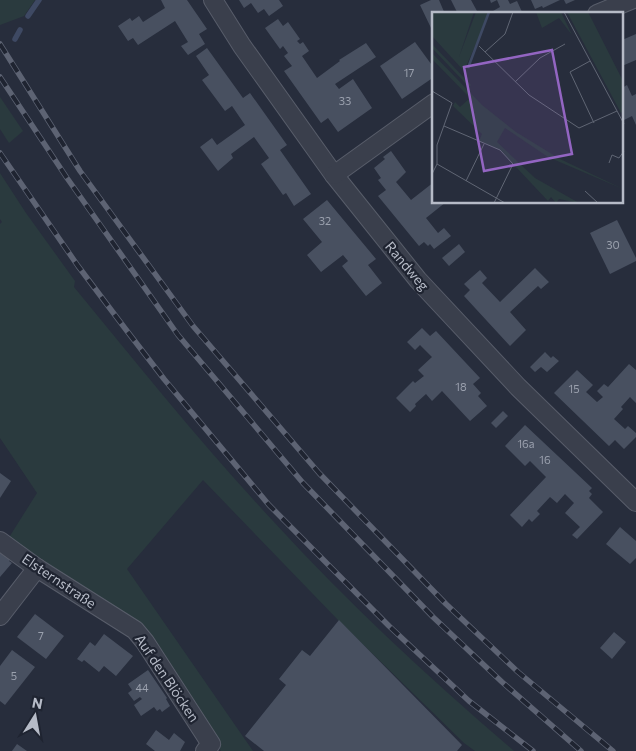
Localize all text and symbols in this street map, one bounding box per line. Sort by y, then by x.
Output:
inset map [432,12,624,204]
house number: 17 [404,66,414,79]
house number: 33 [339,94,351,107]
house number: 32 [319,214,331,227]
street label: Randweg [382,238,433,294]
house number: 30 [606,238,620,251]
house number: 18 [455,380,467,393]
house number: 15 [568,382,580,395]
house number: 16a [517,437,535,450]
house number: 16 [539,453,551,466]
street label: Elsternstraße [19,550,99,612]
house number: 7 [38,629,44,642]
street label: Auf den Blöcken [132,631,203,725]
house number: 5 [11,669,17,682]
house number: 44 [135,681,149,694]
north arrow [10,691,60,741]
text: N [31,693,44,712]

